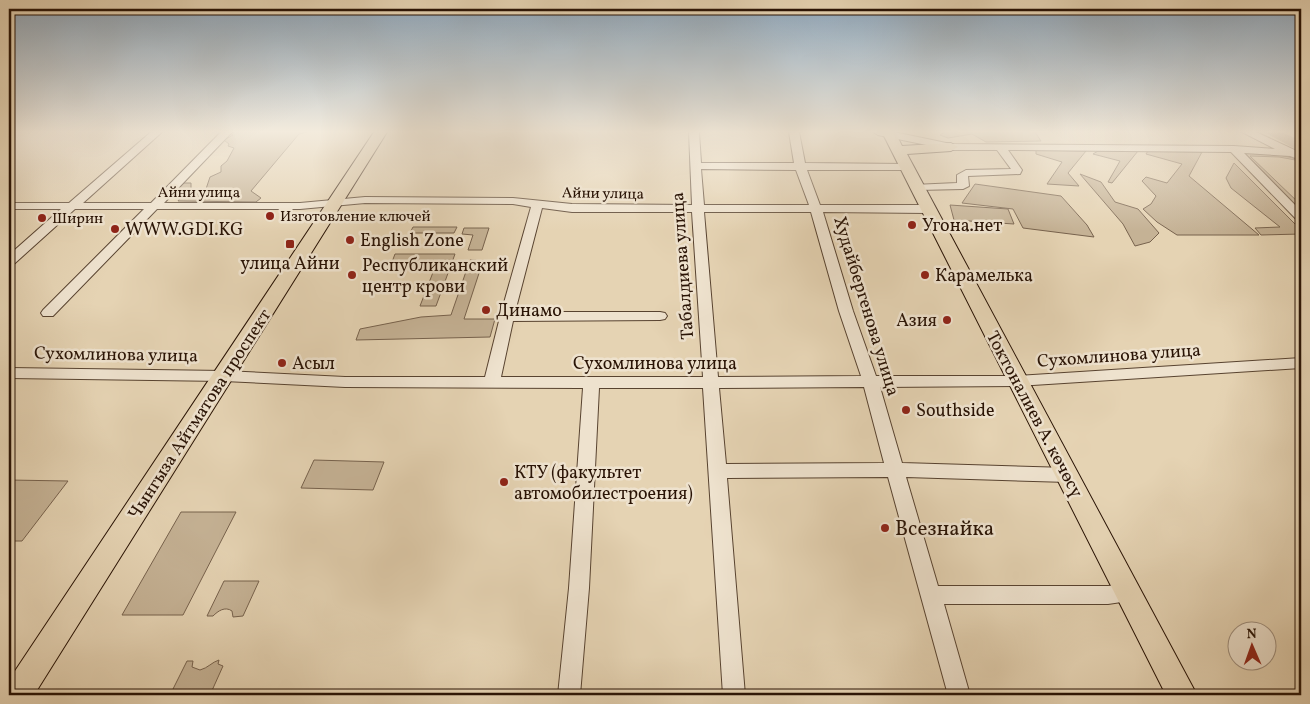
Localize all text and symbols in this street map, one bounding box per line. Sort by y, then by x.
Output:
street label: Айни улица [158,183,240,204]
street label: Айни улица [562,183,644,206]
street label: Табалдиева улица [666,191,701,340]
place label: Изготовление ключей [280,207,431,228]
place label: Ширин [52,209,103,230]
marker: Изготовление ключей [264,210,276,222]
marker: Ширин [36,212,48,224]
street label: Худайбергенова улица [826,214,905,399]
place label: Угона.нет [922,214,1002,239]
place label: WWW.GDI.KG [125,218,243,243]
marker: Угона.нет [906,219,918,231]
marker: WWW.GDI.KG [109,223,121,235]
place label: English Zone [360,229,464,254]
marker: English Zone [344,234,356,246]
marker: улица Айни [284,238,296,250]
place label: улица Айни [240,252,340,277]
place label: Республиканский центр крови [362,254,508,300]
place label: Карамелька [935,264,1033,289]
marker: Республиканский центр крови [346,269,358,281]
marker: Карамелька [919,269,931,281]
place label: Динамо [496,299,562,324]
marker: Динамо [480,304,492,316]
street label: Чынгыза Айтматова проспект [123,305,278,525]
place label: Азия [896,309,937,334]
marker: Азия [941,314,953,326]
street label: Токтоналиев А. көчөсү [979,327,1088,503]
street label: Сухомлинова улица [1036,338,1202,375]
street label: Сухомлинова улица [34,342,198,369]
place label: Асыл [292,352,335,377]
street label: Сухомлинова улица [573,352,737,377]
marker: Асыл [276,357,288,369]
place label: Southside [916,399,995,424]
marker: Southside [900,404,912,416]
place label: КТУ (факультет автомобилестроения) [514,461,693,507]
marker: КТУ (факультет автомобилестроения) [498,476,510,488]
place label: Всезнайка [895,515,994,544]
marker: Всезнайка [879,522,891,534]
north arrow [1228,622,1278,672]
text: N [1246,625,1257,644]

